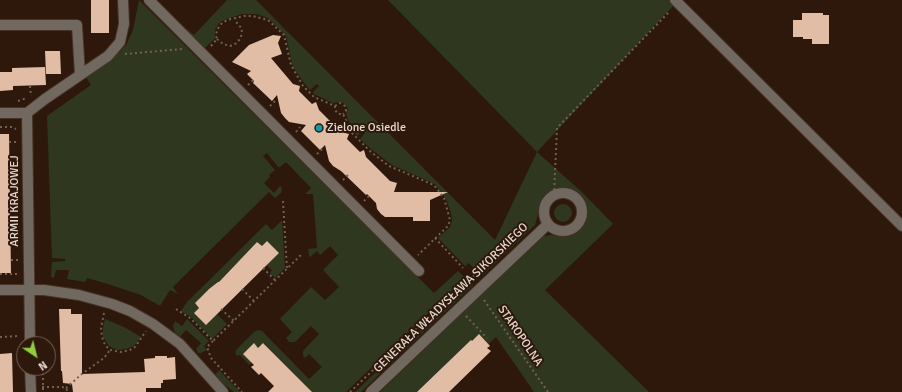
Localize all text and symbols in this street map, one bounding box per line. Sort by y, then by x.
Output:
place label: Zielone Osiedle [327,121,406,135]
marker: Zielone Osiedle [314,123,324,133]
street label: ARMII KRAJOWEJ [8,155,22,247]
street label: GENERAŁA WŁADYSŁAWA SIKORSKIEGO [371,220,531,376]
street label: STAROPOLNA [494,303,546,369]
north arrow [16,336,56,376]
text: N [36,358,49,373]

